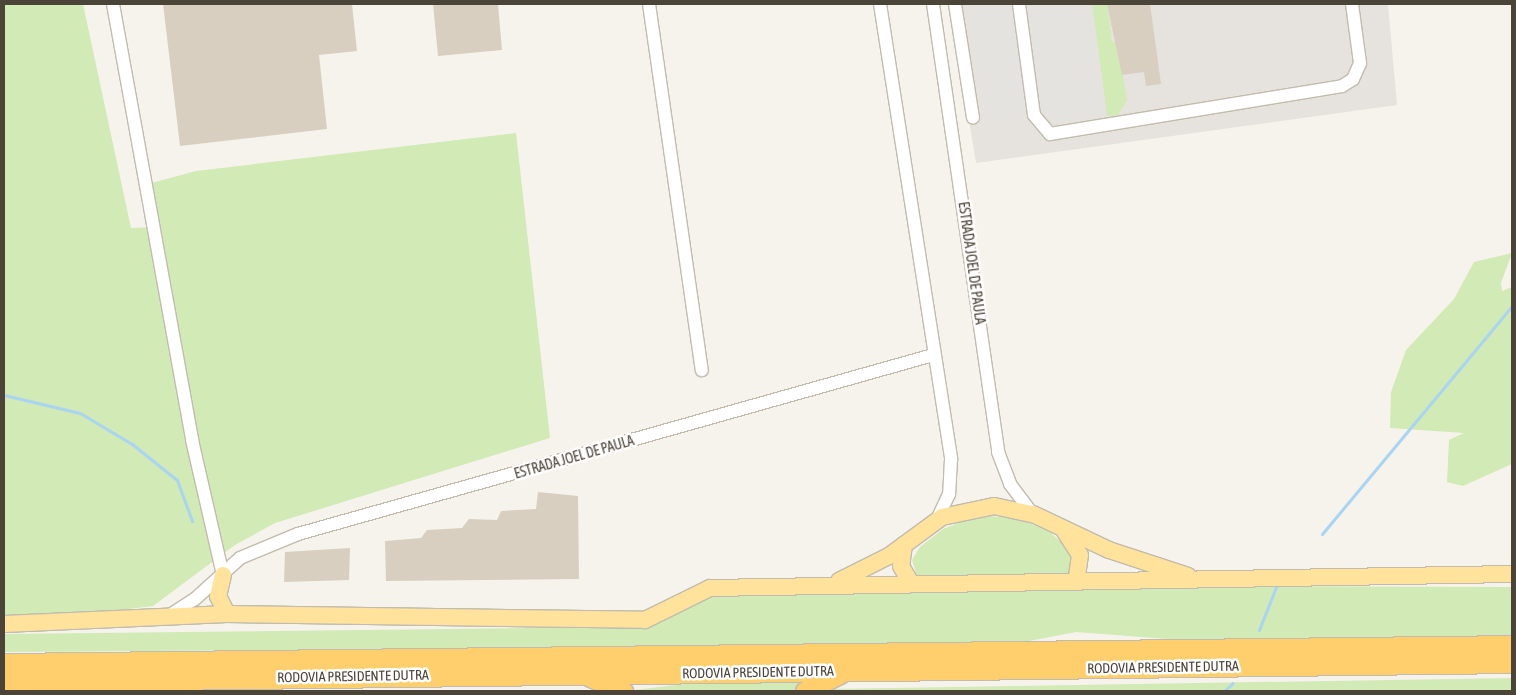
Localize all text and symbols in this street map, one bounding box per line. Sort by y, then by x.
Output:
street label: ESTRADA JOEL DE PAULA [955,201,989,325]
street label: ESTRADA JOEL DE PAULA [512,432,636,482]
street label: RODOVIA PRESIDENTE DUTRA [1087,657,1239,677]
street label: RODOVIA PRESIDENTE DUTRA [682,662,834,682]
street label: RODOVIA PRESIDENTE DUTRA [277,666,429,686]

